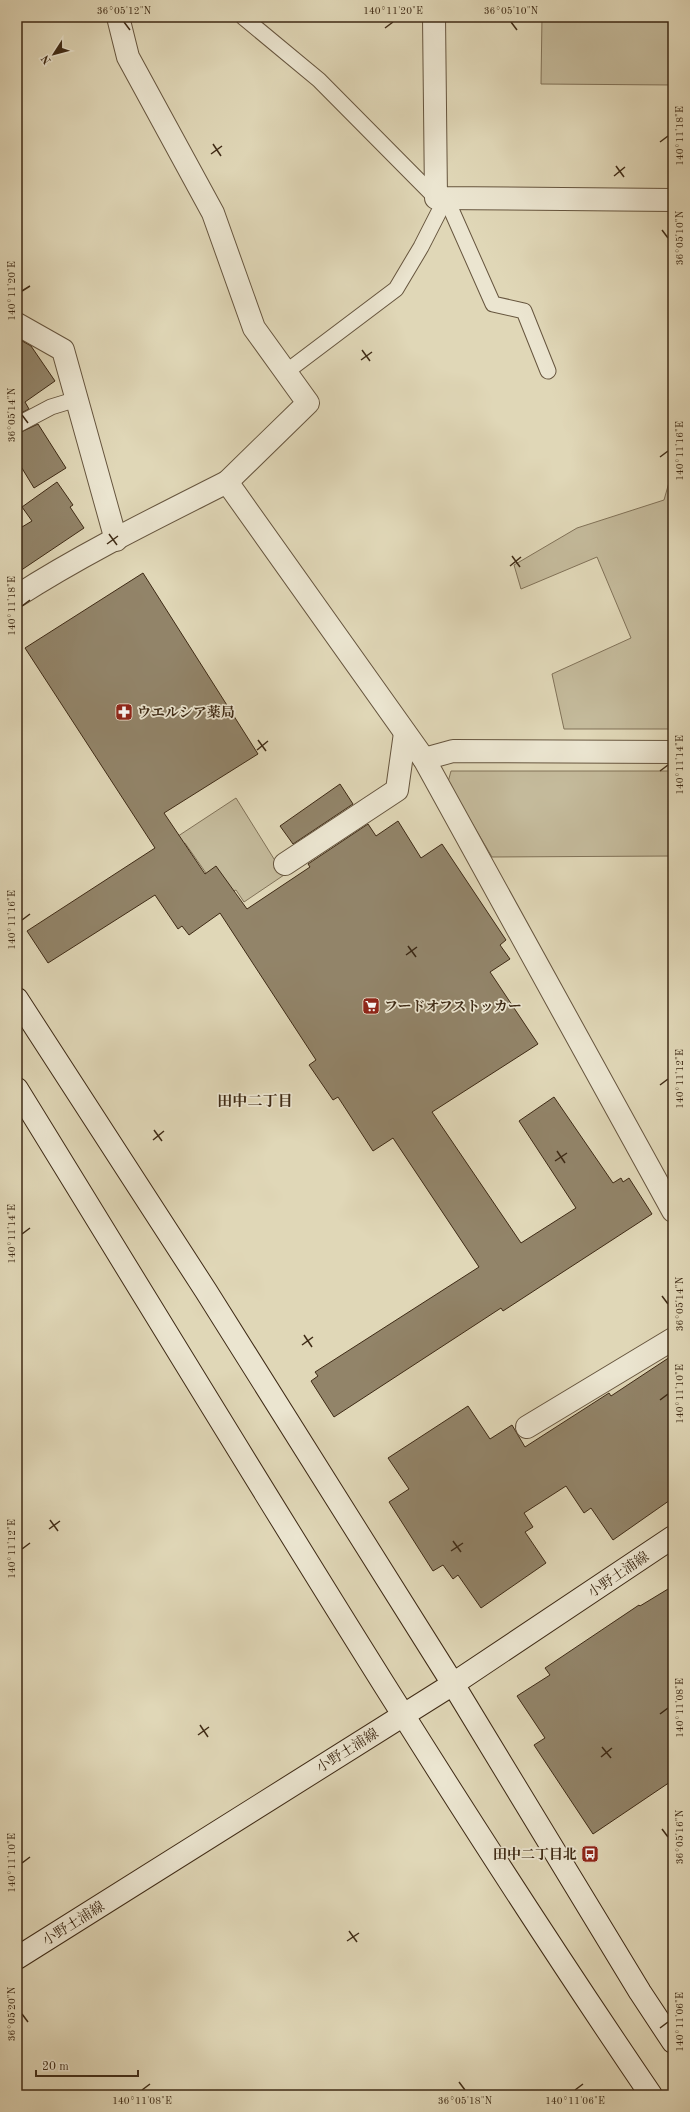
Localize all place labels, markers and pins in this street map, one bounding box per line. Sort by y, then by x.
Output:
pharmacy icon: ウエルシア薬局 [114,702,134,722]
place label: ウエルシア薬局 [137,705,235,720]
supermarket icon: フードオフストッカー [361,996,381,1016]
place label: フードオフストッカー [384,999,522,1014]
bus stop icon: 田中二丁目北 [580,1844,600,1864]
place label: 田中二丁目北 [493,1847,577,1862]

